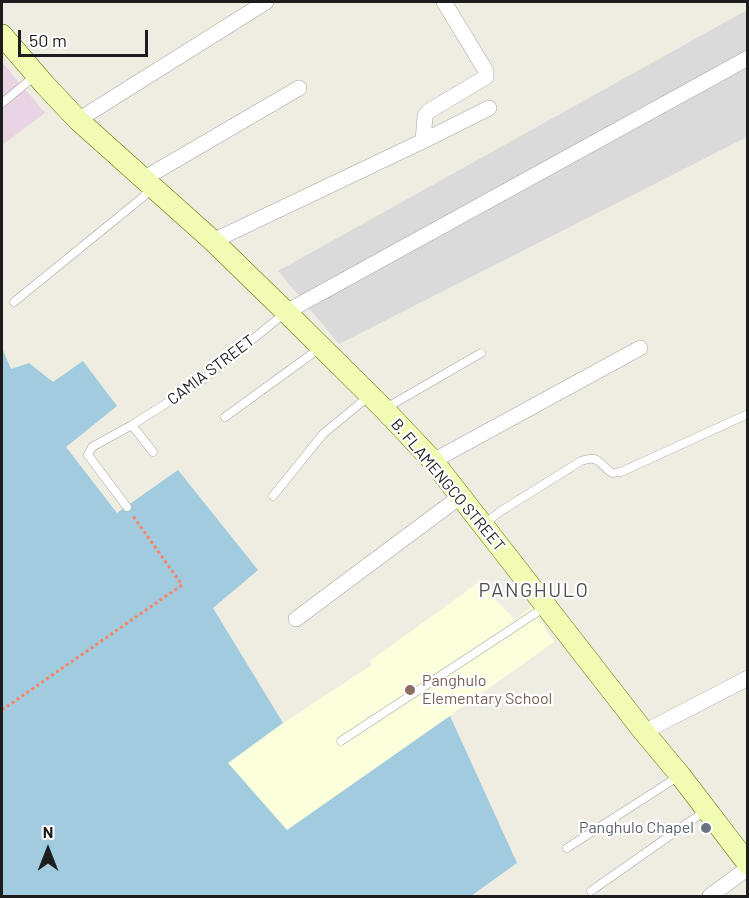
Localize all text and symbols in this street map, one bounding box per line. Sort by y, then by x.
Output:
scale bar [21,18,152,56]
text: 50 m [29,29,67,51]
street label: CAMIA STREET [164,331,258,409]
street label: B. FLAMENGCO STREET [387,415,509,555]
district label: PANGHULO [478,578,590,602]
place label: Panghulo Elementary School [422,671,552,709]
marker: Panghulo Elementary School [403,683,417,697]
place label: Panghulo Chapel [579,818,694,838]
north arrow [18,820,78,880]
marker: Panghulo Chapel [699,821,713,835]
text: N [43,822,53,841]

